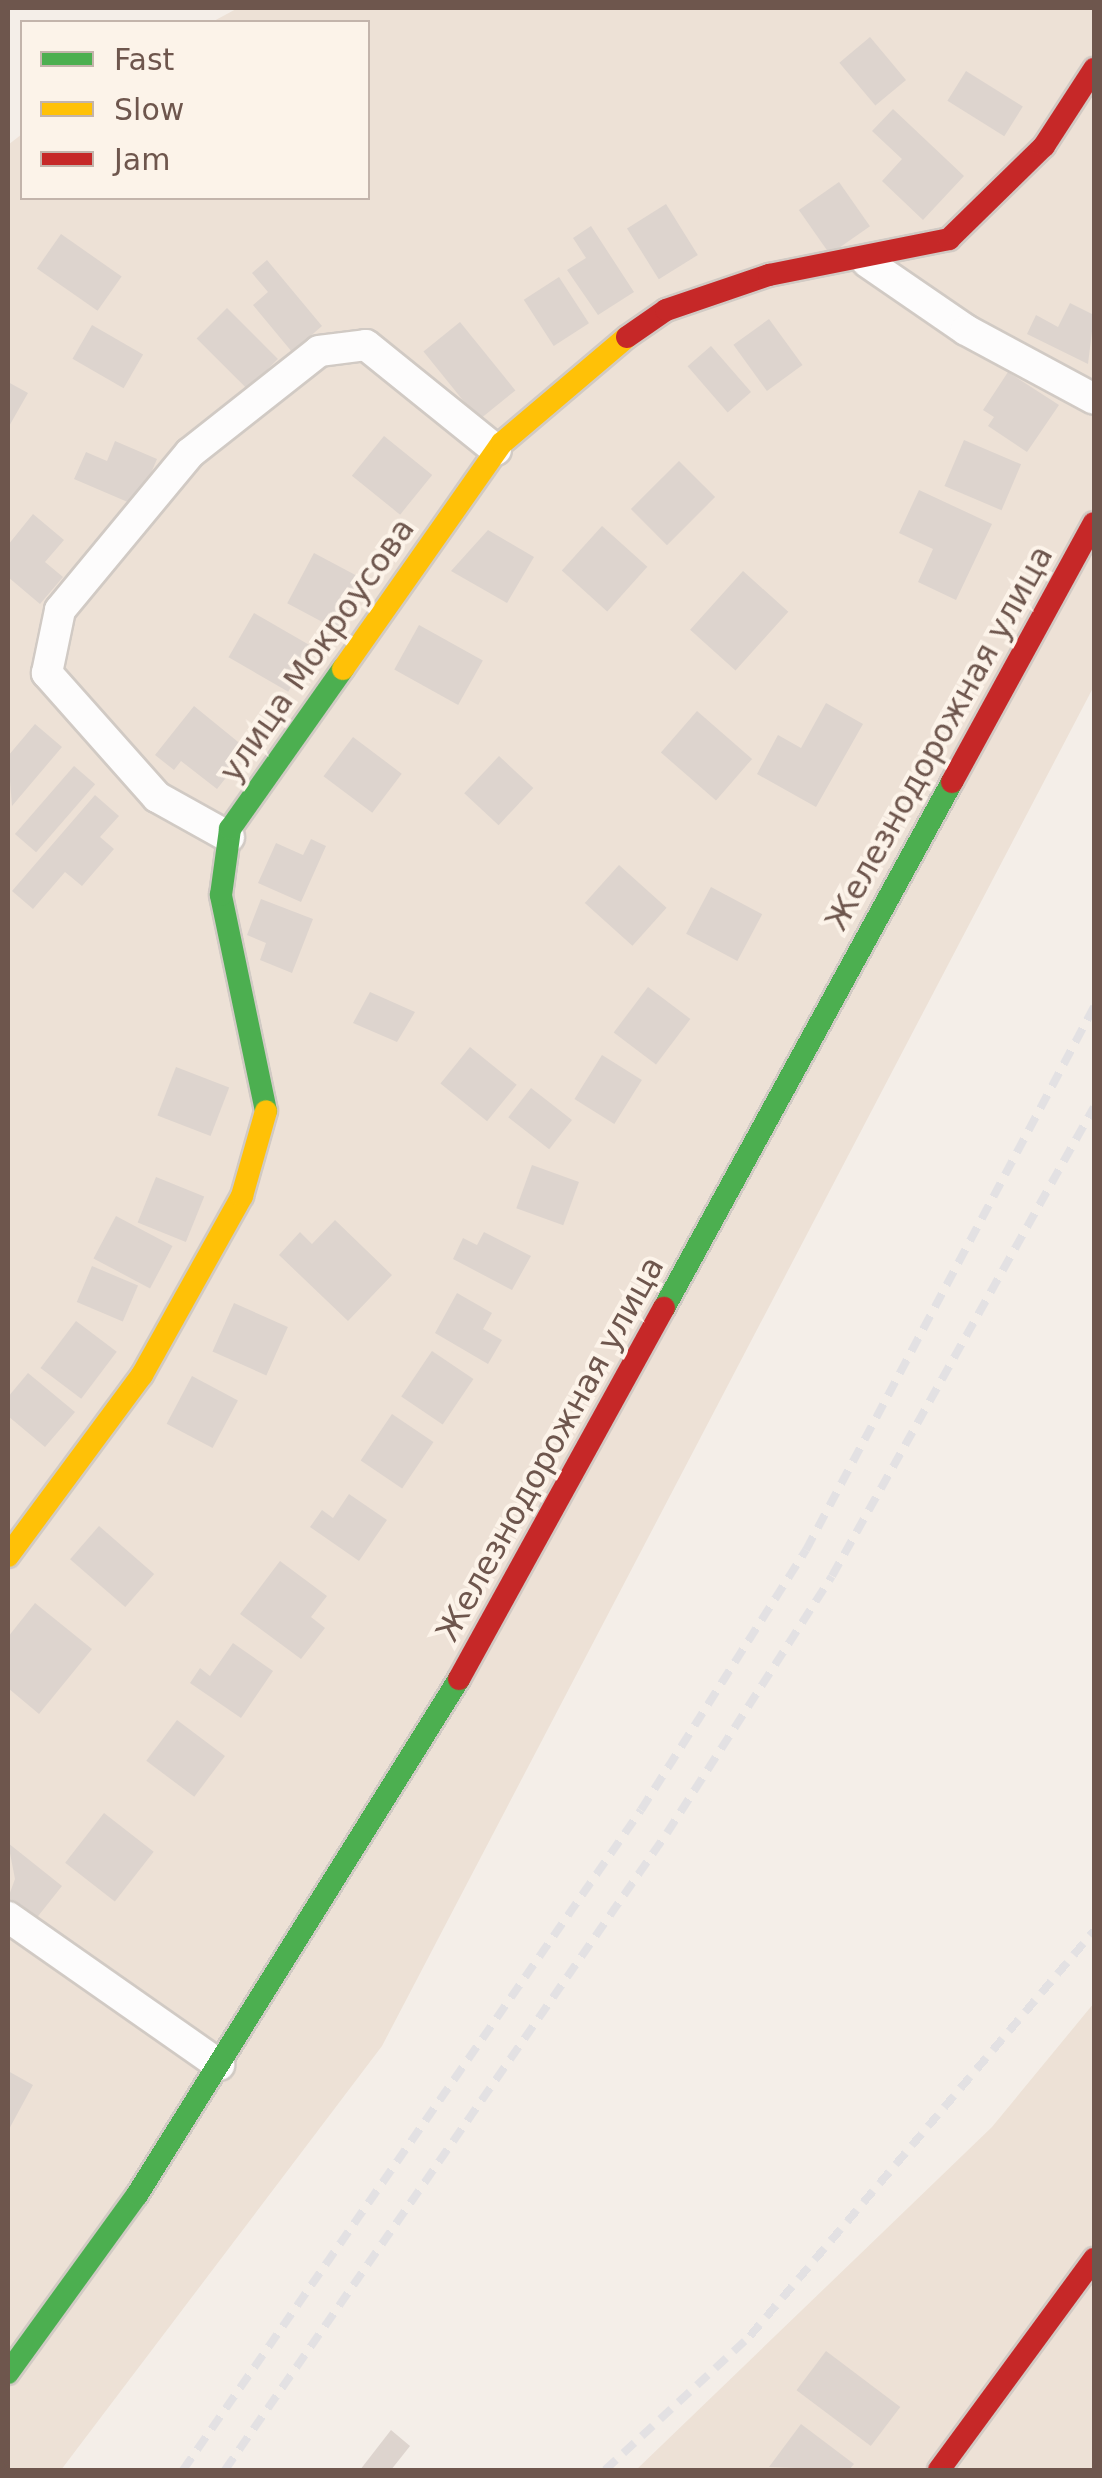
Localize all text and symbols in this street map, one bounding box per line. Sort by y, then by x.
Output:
legend [20,20,370,200]
text: Fast [114,42,174,77]
text: Slow [114,92,184,127]
text: Jam [114,142,170,177]
street label: улица Мокроусова [212,511,422,789]
street label: Железнодорожная улица [817,539,1061,937]
street label: Железнодорожная улица [428,1250,672,1648]

